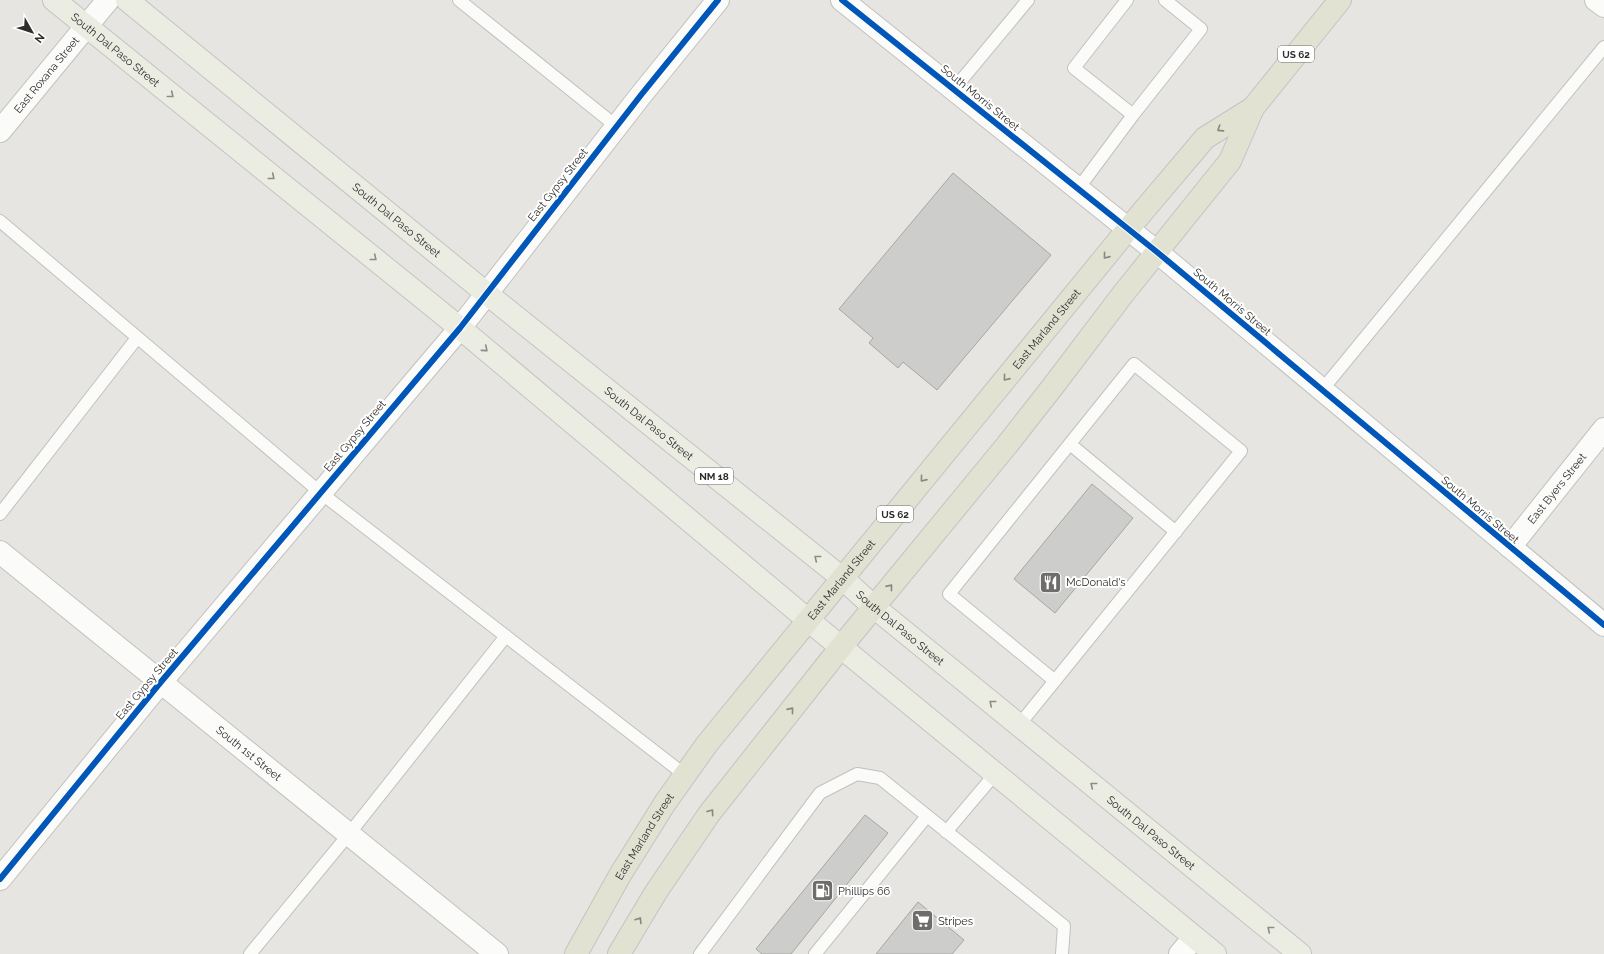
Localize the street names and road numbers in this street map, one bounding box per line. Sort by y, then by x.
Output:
street label: South Dal Paso Street [69,10,163,89]
street label: East Roxana Street [11,34,82,115]
road number: US 62 [1278,46,1314,62]
street label: South Morris Street [938,62,1022,134]
street label: East Gypsy Street [525,146,591,224]
street label: South Dal Paso Street [350,180,444,260]
street label: South Morris Street [1190,266,1274,339]
street label: East Marland Street [1010,286,1083,371]
street label: South Dal Paso Street [602,384,696,463]
street label: East Gypsy Street [321,397,389,474]
street label: East Byers Street [1525,450,1589,526]
road number: NM 18 [695,468,733,484]
street label: South Morris Street [1438,474,1522,547]
road number: US 62 [877,506,913,522]
street label: East Marland Street [805,537,878,622]
street label: South Dal Paso Street [854,588,947,668]
street label: East Gypsy Street [113,645,181,722]
street label: South 1st Street [214,723,284,784]
street label: East Marland Street [612,790,677,882]
street label: South Dal Paso Street [1104,793,1198,873]

